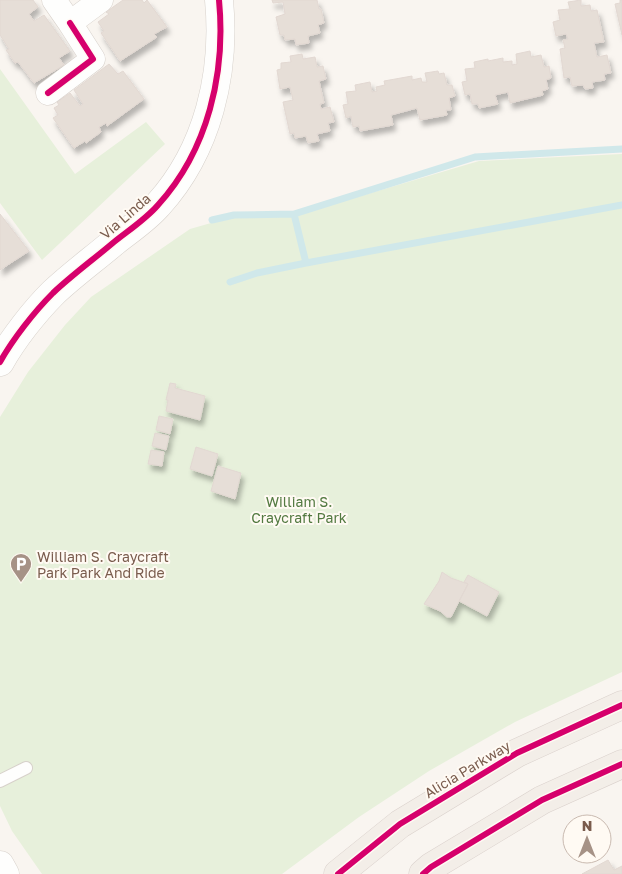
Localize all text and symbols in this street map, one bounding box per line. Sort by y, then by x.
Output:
street label: Via Linda [96,189,154,243]
park label: William S. Craycraft Park [251,493,347,526]
place label: William S. Craycraft Park Park And Ride [37,548,169,581]
parking icon: William S. Craycraft Park Park And Ride [9,552,33,583]
street label: Alicia Parkway [421,737,513,801]
north arrow [562,814,612,864]
text: N [582,817,592,834]

